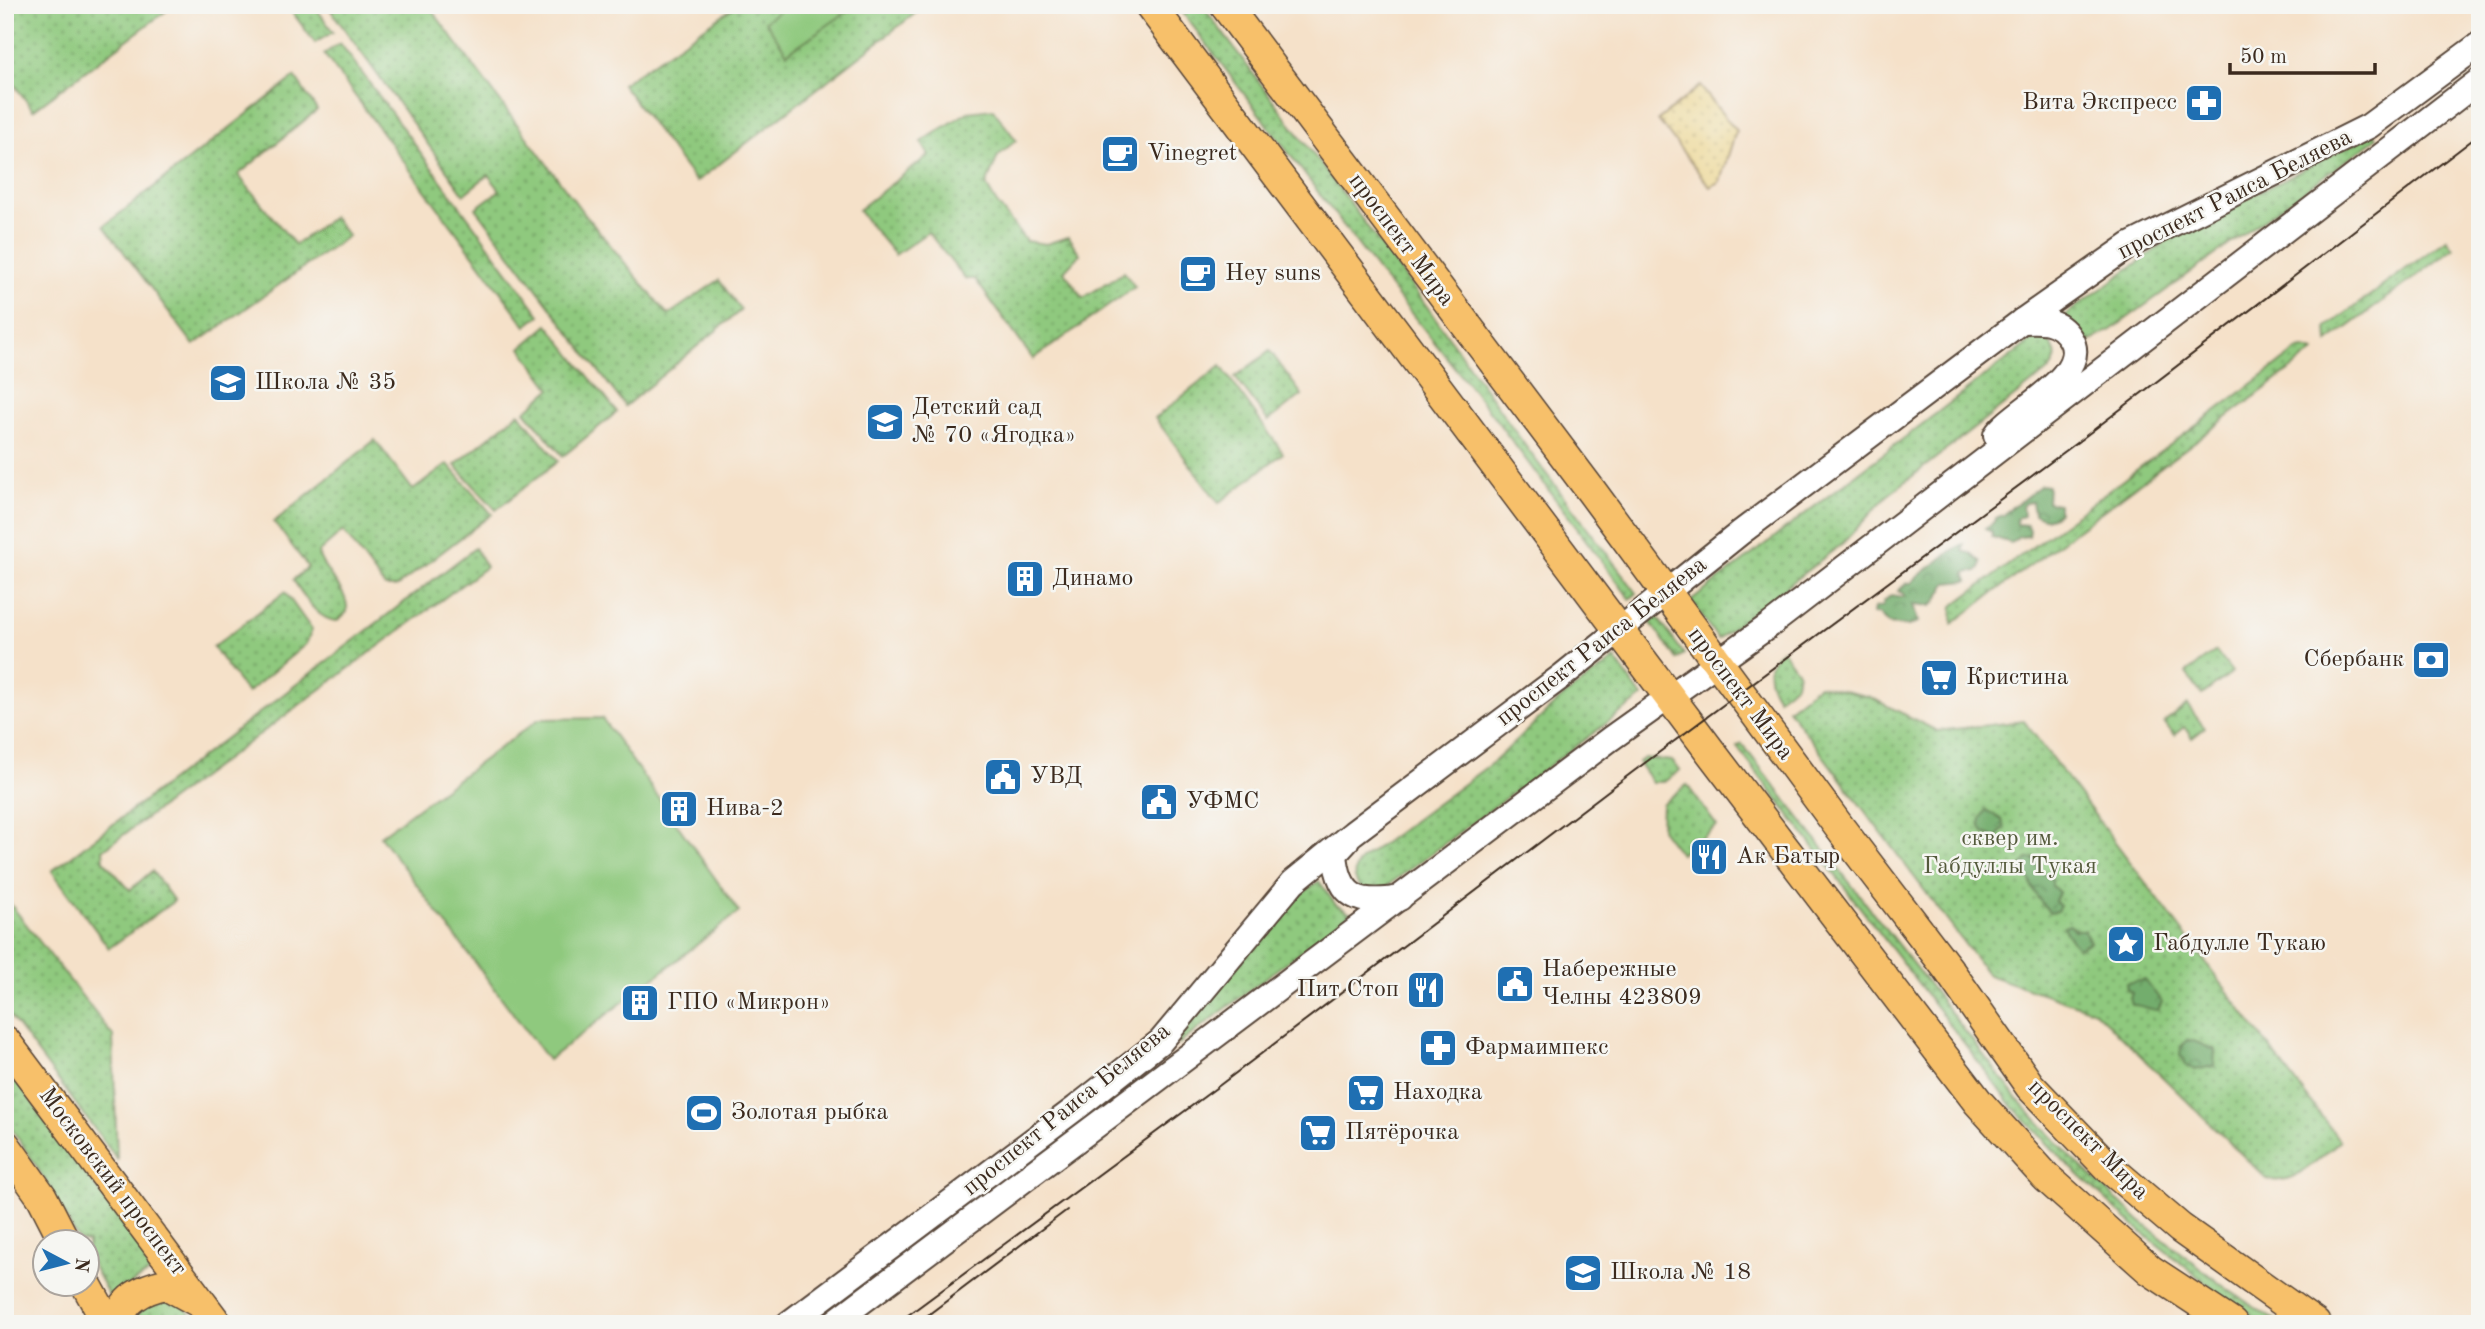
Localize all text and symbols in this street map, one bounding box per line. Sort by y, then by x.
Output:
scale bar [2230,32,2375,76]
text: 50 m [2240,47,2287,68]
pharmacy icon: Вита Экспресс [2183,82,2225,124]
place label: Вита Экспресс [2022,91,2177,115]
street label: проспект Раиса Беляева [2114,125,2356,265]
cafe icon: Vinegret [1099,133,1141,175]
place label: Vinegret [1147,142,1237,166]
street label: проспект Мира [1343,169,1459,311]
cafe icon: Hey suns [1177,253,1219,295]
place label: Hey suns [1225,262,1321,286]
school or university icon: Школа № 35 [207,362,249,404]
place label: Школа № 35 [255,371,396,395]
place label: Детский сад № 70 «Ягодка» [912,396,1076,448]
school or university icon: Детский сад № 70 «Ягодка» [864,401,906,443]
street label: проспект Раиса Беляева [1492,553,1712,731]
building icon: Динамо [1004,558,1046,600]
place label: Динамо [1052,567,1133,591]
street label: проспект Мира [1682,623,1798,765]
bank icon: Сбербанк [2410,639,2452,681]
place label: Сбербанк [2304,648,2404,672]
supermarket icon: Кристина [1918,657,1960,699]
place label: Кристина [1966,666,2069,690]
public building icon: УВД [982,756,1024,798]
place label: УВД [1030,765,1082,789]
public building icon: УФМС [1138,781,1180,823]
building icon: Нива-2 [658,788,700,830]
place label: УФМС [1186,790,1259,814]
place label: Нива-2 [706,797,784,821]
park label: сквер им. Габдуллы Тукая [1923,827,2097,879]
restaurant icon: Ак Батыр [1688,836,1730,878]
place label: Ак Батыр [1736,845,1840,869]
place icon: Габдулле Тукаю [2105,923,2147,965]
place label: Габдулле Тукаю [2153,932,2326,956]
place label: Набережные Челны 423809 [1542,958,1702,1010]
public building icon: Набережные Челны 423809 [1494,963,1536,1005]
restaurant icon: Пит Стоп [1405,969,1447,1011]
place label: Пит Стоп [1297,978,1399,1002]
building icon: ГПО «Микрон» [619,982,661,1024]
place label: ГПО «Микрон» [667,991,831,1015]
street label: проспект Раиса Беляева [959,1019,1175,1201]
pharmacy icon: Фармаимпекс [1417,1027,1459,1069]
place label: Фармаимпекс [1465,1036,1609,1060]
supermarket icon: Находка [1345,1072,1387,1114]
street label: проспект Мира [2023,1075,2153,1205]
place label: Находка [1393,1081,1483,1105]
street label: Московский проспект [34,1084,190,1280]
sports icon: Золотая рыбка [683,1092,725,1134]
place label: Золотая рыбка [731,1101,888,1125]
supermarket icon: Пятёрочка [1297,1112,1339,1154]
place label: Пятёрочка [1345,1121,1459,1145]
north arrow [32,1228,102,1298]
school or university icon: Школа № 18 [1562,1252,1604,1294]
text: N [70,1256,91,1274]
place label: Школа № 18 [1610,1261,1751,1285]

